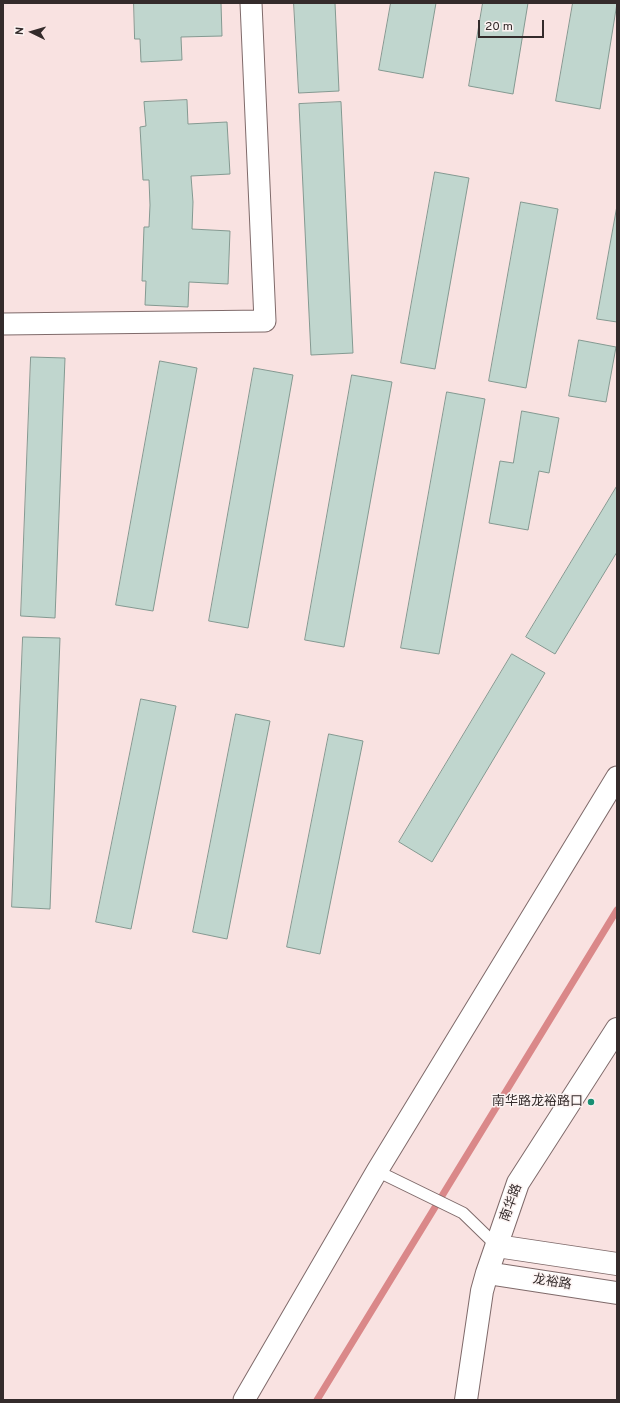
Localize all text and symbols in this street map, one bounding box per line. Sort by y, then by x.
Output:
north arrow [12,12,52,52]
scale bar [480,12,546,38]
text: 20 m [485,19,513,35]
text: N [13,26,27,36]
place label: 南华路龙裕路口 [492,1094,583,1110]
marker: 南华路龙裕路口 [586,1097,596,1107]
street label: 南华路 [498,1182,526,1224]
street label: 龙裕路 [532,1272,572,1294]

